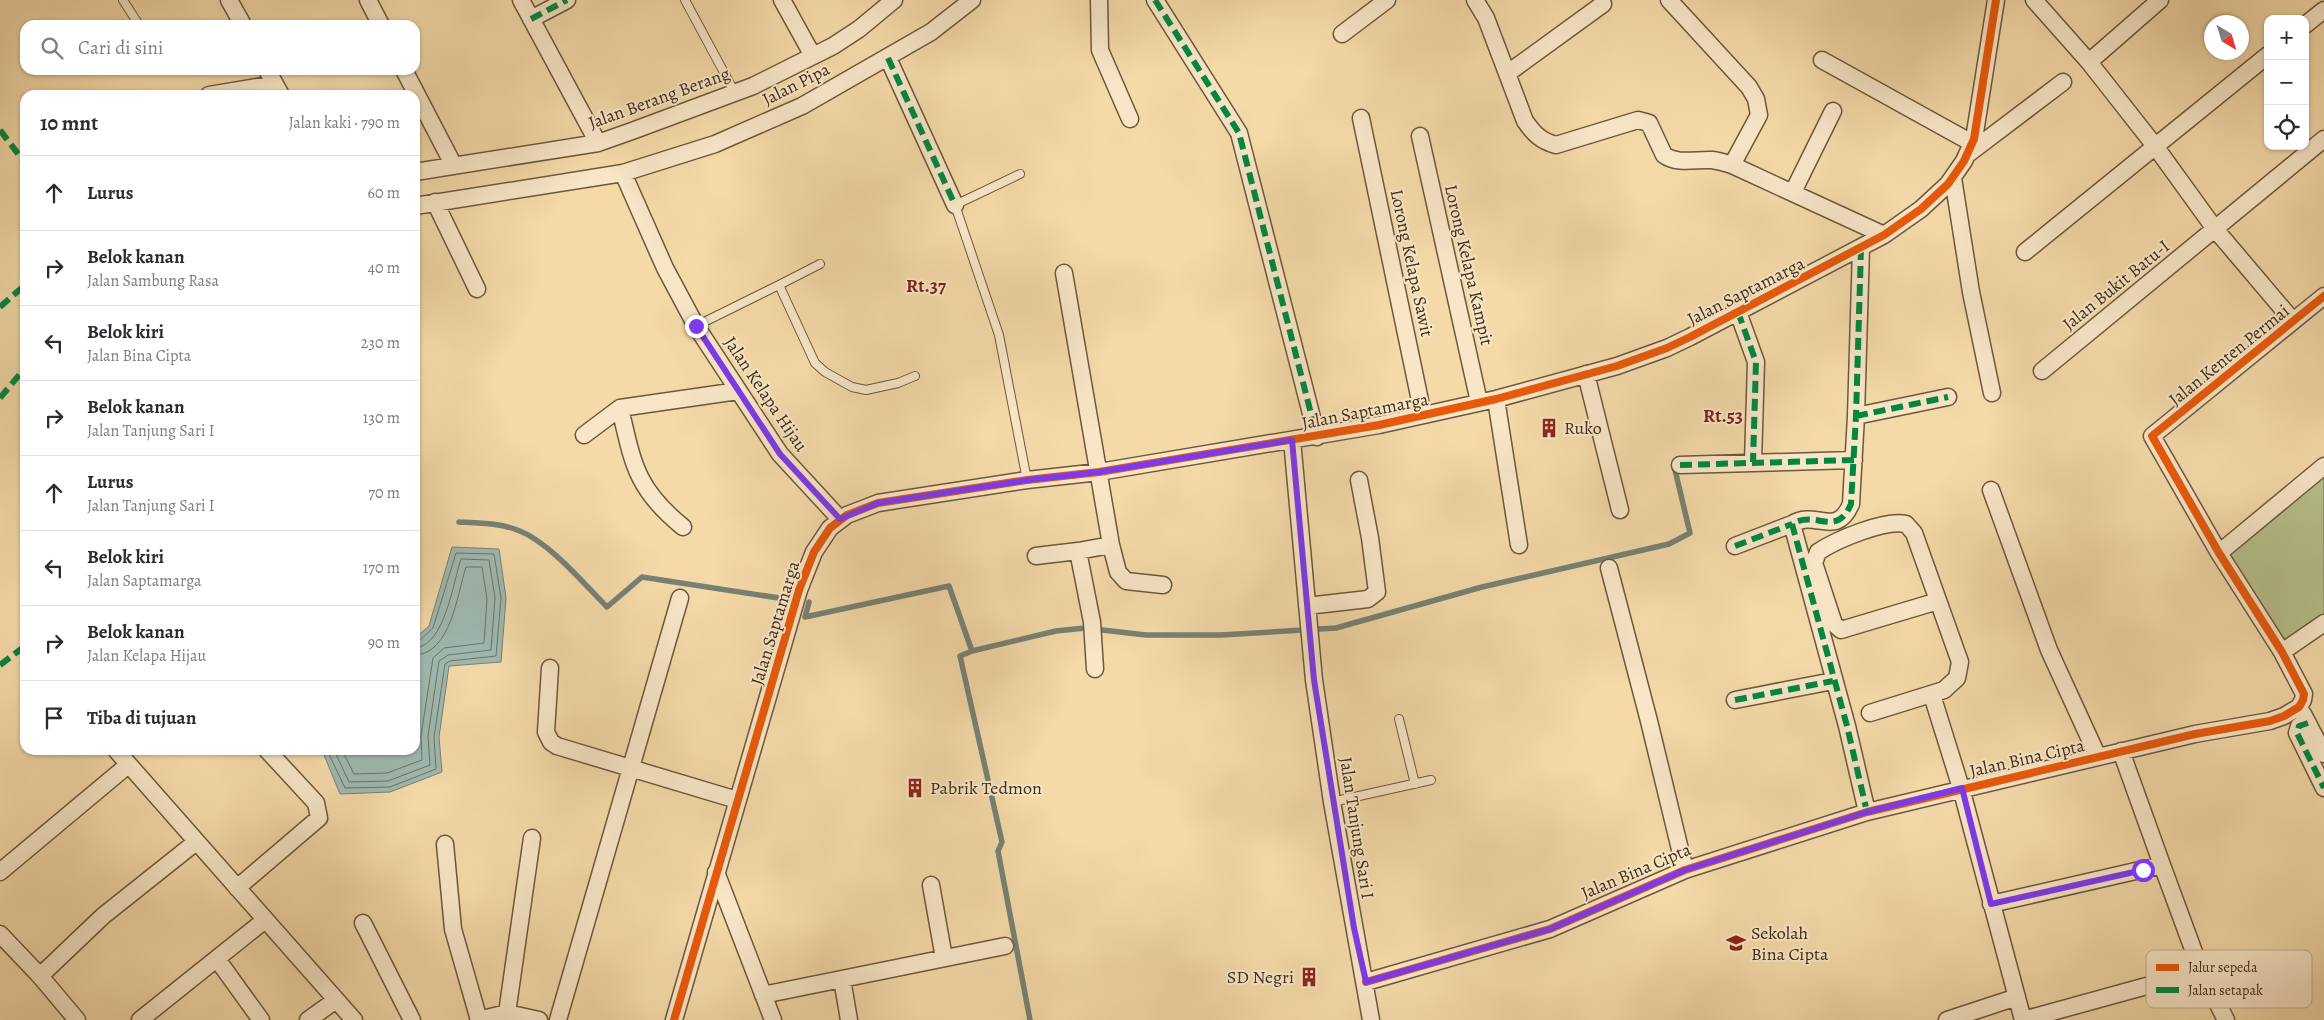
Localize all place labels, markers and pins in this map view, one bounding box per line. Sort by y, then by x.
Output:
place label: Ruko [1564,416,1602,440]
building icon: Ruko [1538,417,1560,439]
place label: Pabrik Tedmon [930,776,1042,800]
building icon: Pabrik Tedmon [904,777,926,799]
place label: Sekolah Bina Cipta [1751,921,1829,966]
school or university icon: Sekolah Bina Cipta [1725,932,1747,954]
place label: SD Negri [1227,965,1294,989]
building icon: SD Negri [1298,966,1320,988]

